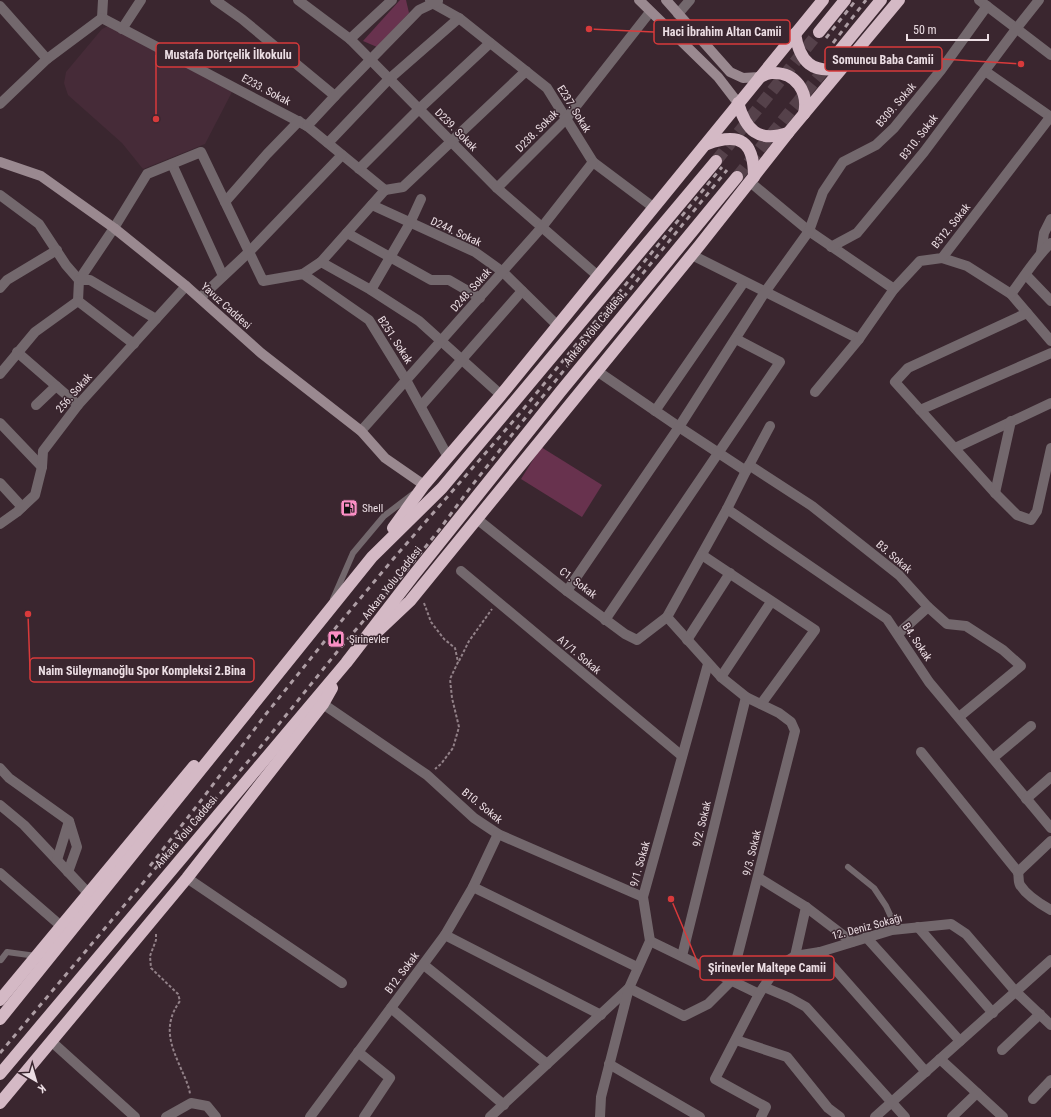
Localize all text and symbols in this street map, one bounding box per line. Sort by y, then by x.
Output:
scale bar [907,16,988,42]
callout: Haci İbrahim Altan Camii [654,20,790,44]
text: 50 m [913,23,937,37]
text: Haci İbrahim Altan Camii [662,24,782,39]
callout: Mustafa Dörtçelik İlkokulu [156,43,299,67]
text: Mustafa Dörtçelik İlkokulu [164,47,292,62]
callout: Somuncu Baba Camii [825,47,942,71]
text: Somuncu Baba Camii [832,53,934,67]
street label: E233. Sokak [239,72,293,108]
street label: B309. Sokak [873,80,919,130]
street label: E237. Sokak [554,83,594,135]
street label: D239. Sokak [432,106,480,154]
street label: D238. Sokak [513,107,561,155]
street label: B310. Sokak [897,112,941,162]
street label: B312. Sokak [929,201,973,251]
street label: D244. Sokak [429,215,483,249]
street label: D248. Sokak [448,265,494,315]
street label: Yavuz Caddesi [198,280,254,332]
street label: Ankara Yolu Caddesi [561,290,627,368]
street label: B251. Sokak [375,314,415,366]
street label: 256. Sokak [53,371,95,415]
fuel station icon: Shell [339,498,359,518]
place label: Shell [362,502,383,515]
street label: B3. Sokak [873,538,915,576]
street label: Ankara Yolu Caddesi [359,544,425,622]
street label: C1. Sokak [557,565,599,601]
street label: B4. Sokak [900,620,935,664]
metro station icon: Şirinevler [326,629,346,649]
place label: Şirinevler [349,633,390,646]
street label: A1/1. Sokak [554,633,604,677]
callout: Naim Süleymanoğlu Spor Kompleksi 2.Bina [30,658,254,682]
text: Naim Süleymanoğlu Spor Kompleksi 2.Bina [38,664,246,678]
street label: B10. Sokak [459,786,505,826]
street label: Ankara Yolu Caddesi [152,794,220,870]
street label: 9/2. Sokak [690,800,714,848]
street label: 9/3. Sokak [740,829,764,877]
street label: 9/1. Sokak [627,840,653,888]
street label: 12. Deniz Sokağı [830,911,904,943]
street label: B12. Sokak [382,950,422,996]
callout: Şirinevler Maltepe Camii [700,956,834,980]
text: Şirinevler Maltepe Camii [708,961,826,975]
north arrow [16,1061,56,1101]
text: K [35,1081,48,1096]

